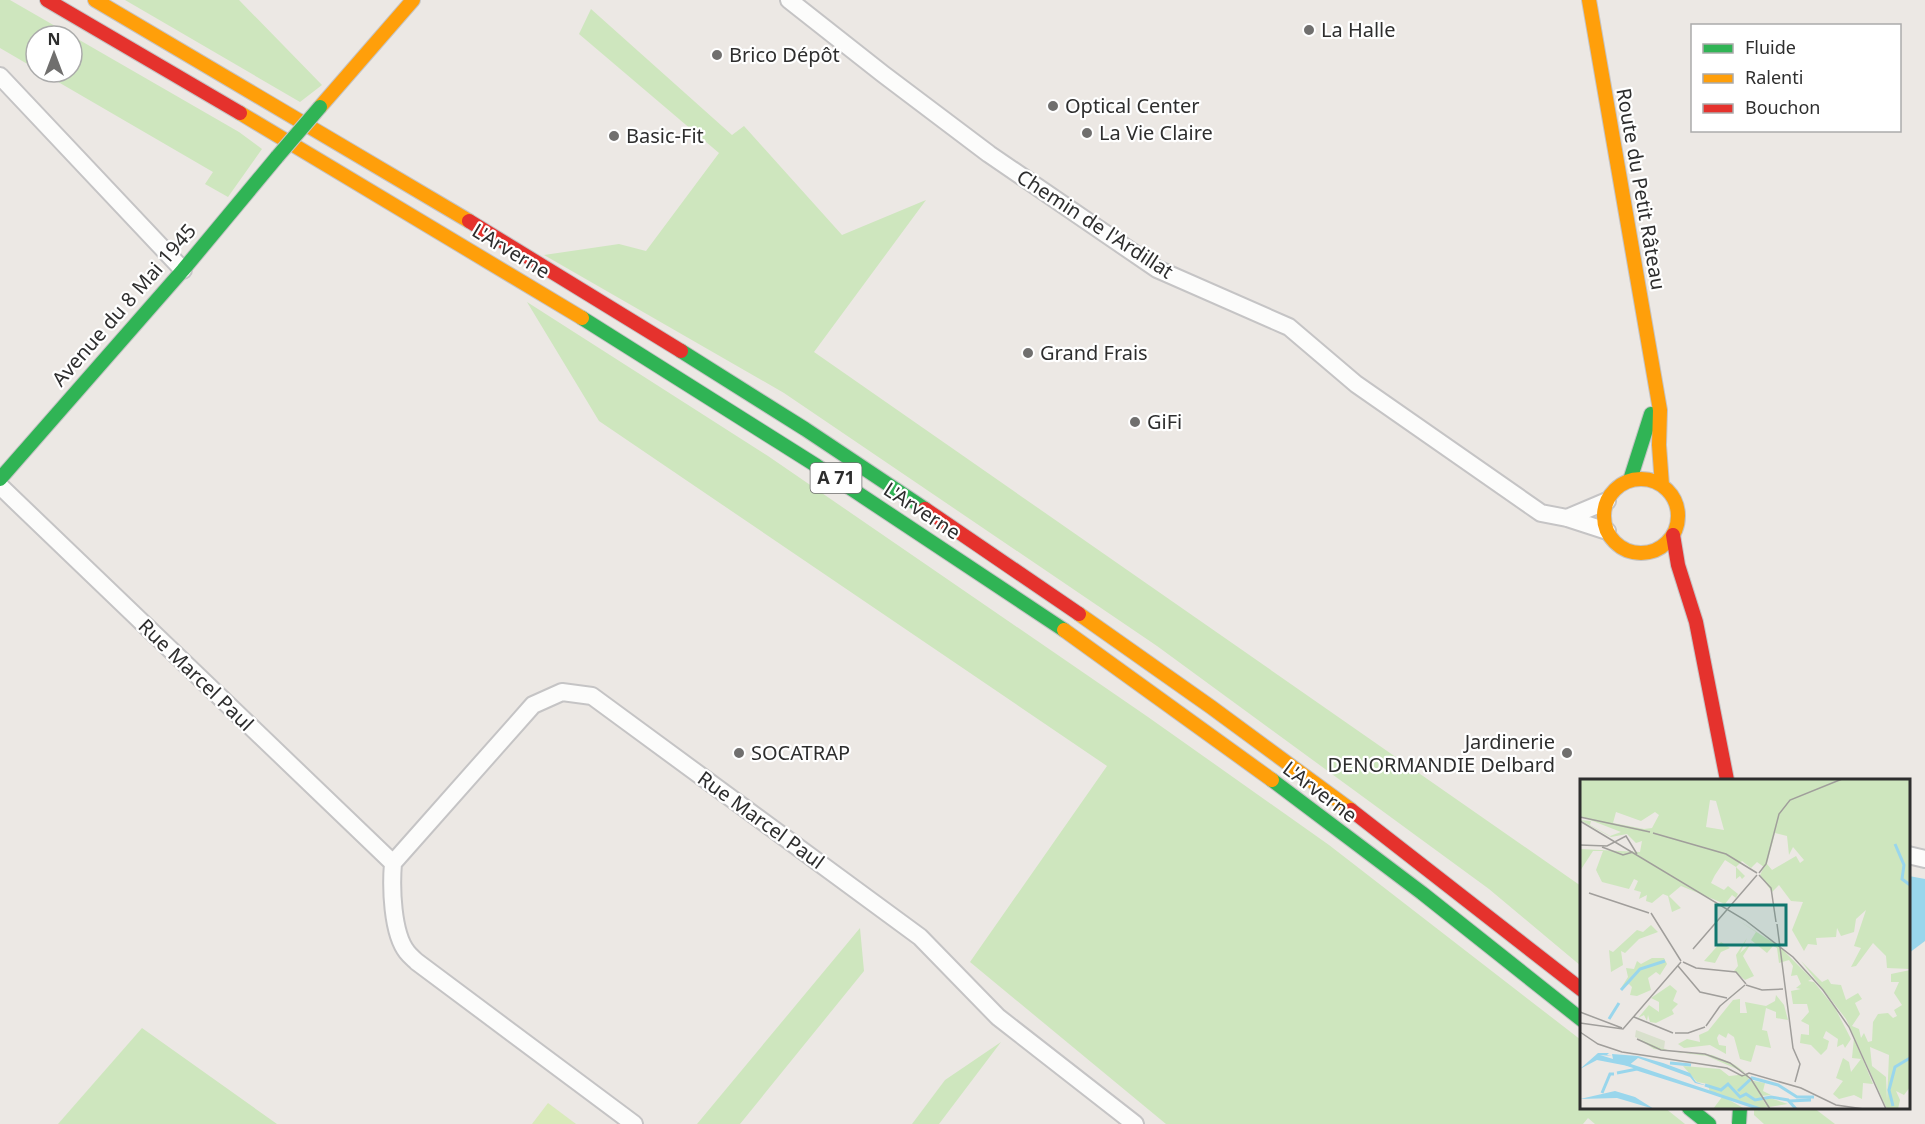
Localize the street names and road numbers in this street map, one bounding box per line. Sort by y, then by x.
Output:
street label: Route du Petit Râteau [1610,86,1673,292]
street label: Chemin de l'Ardillat [1012,163,1179,284]
street label: L'Arverne [467,217,555,284]
street label: Avenue du 8 Mai 1945 [45,218,202,392]
road number: A 71 [810,463,862,493]
street label: L'Arverne [879,476,966,545]
street label: Rue Marcel Paul [133,613,260,737]
street label: L'Arverne [1278,755,1363,828]
street label: Rue Marcel Paul [692,764,830,875]

